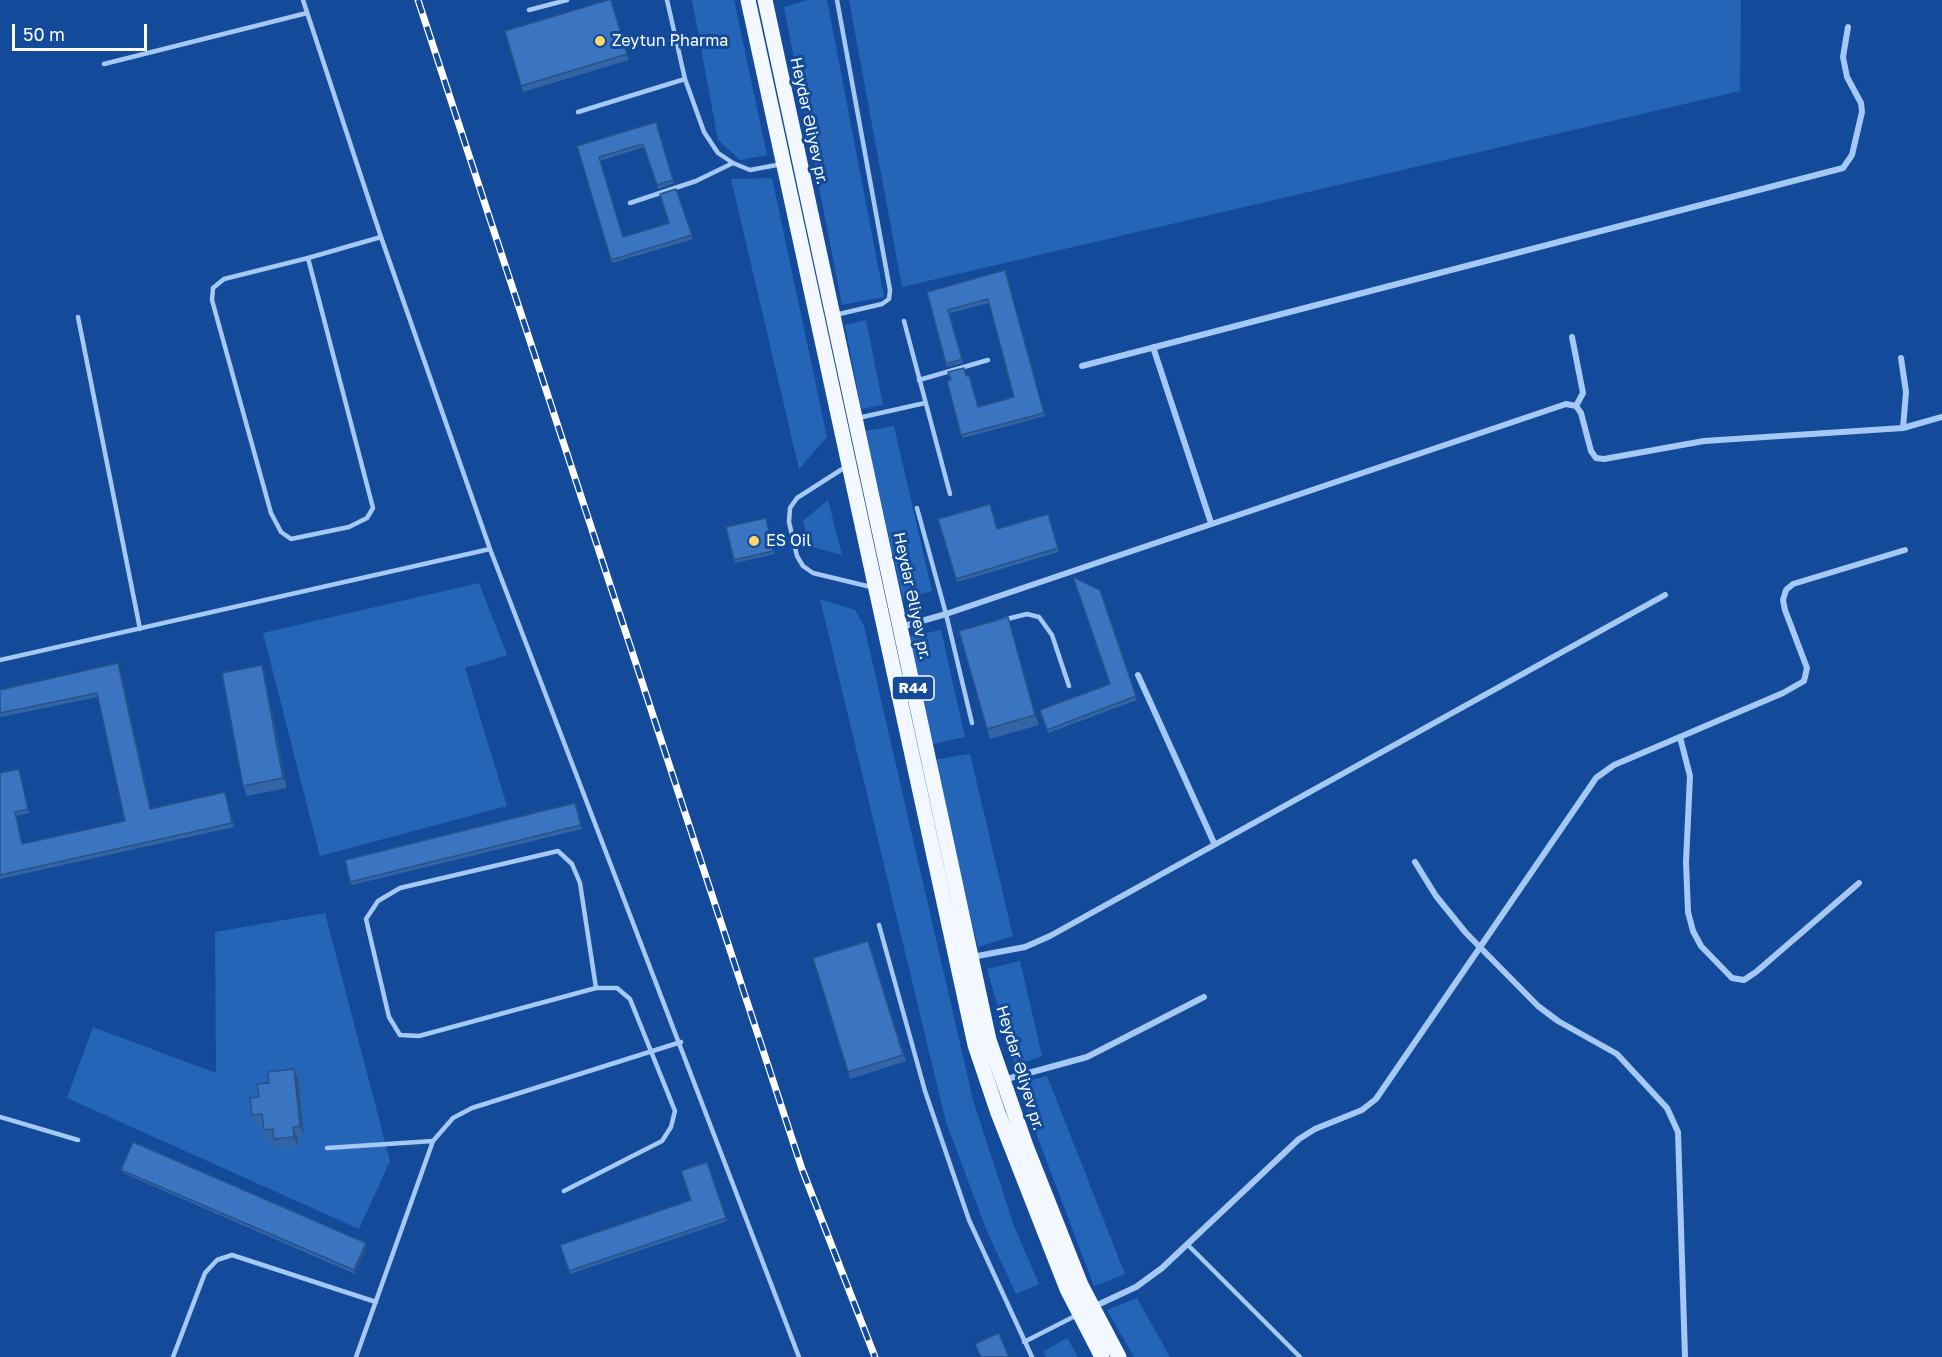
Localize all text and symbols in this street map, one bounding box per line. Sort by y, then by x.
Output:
scale bar [15,12,150,50]
text: 50 m [23,23,65,45]
place label: Zeytun Pharma [612,31,728,51]
marker: Zeytun Pharma [593,34,607,48]
street label: Heydər Əliyev pr. [786,56,832,186]
place label: ES Oil [766,531,811,551]
street label: Heydər Əliyev pr. [889,531,935,661]
marker: ES Oil [747,534,761,548]
road number: R44 [892,676,934,700]
street label: Heydər Əliyev pr. [992,1003,1048,1133]

